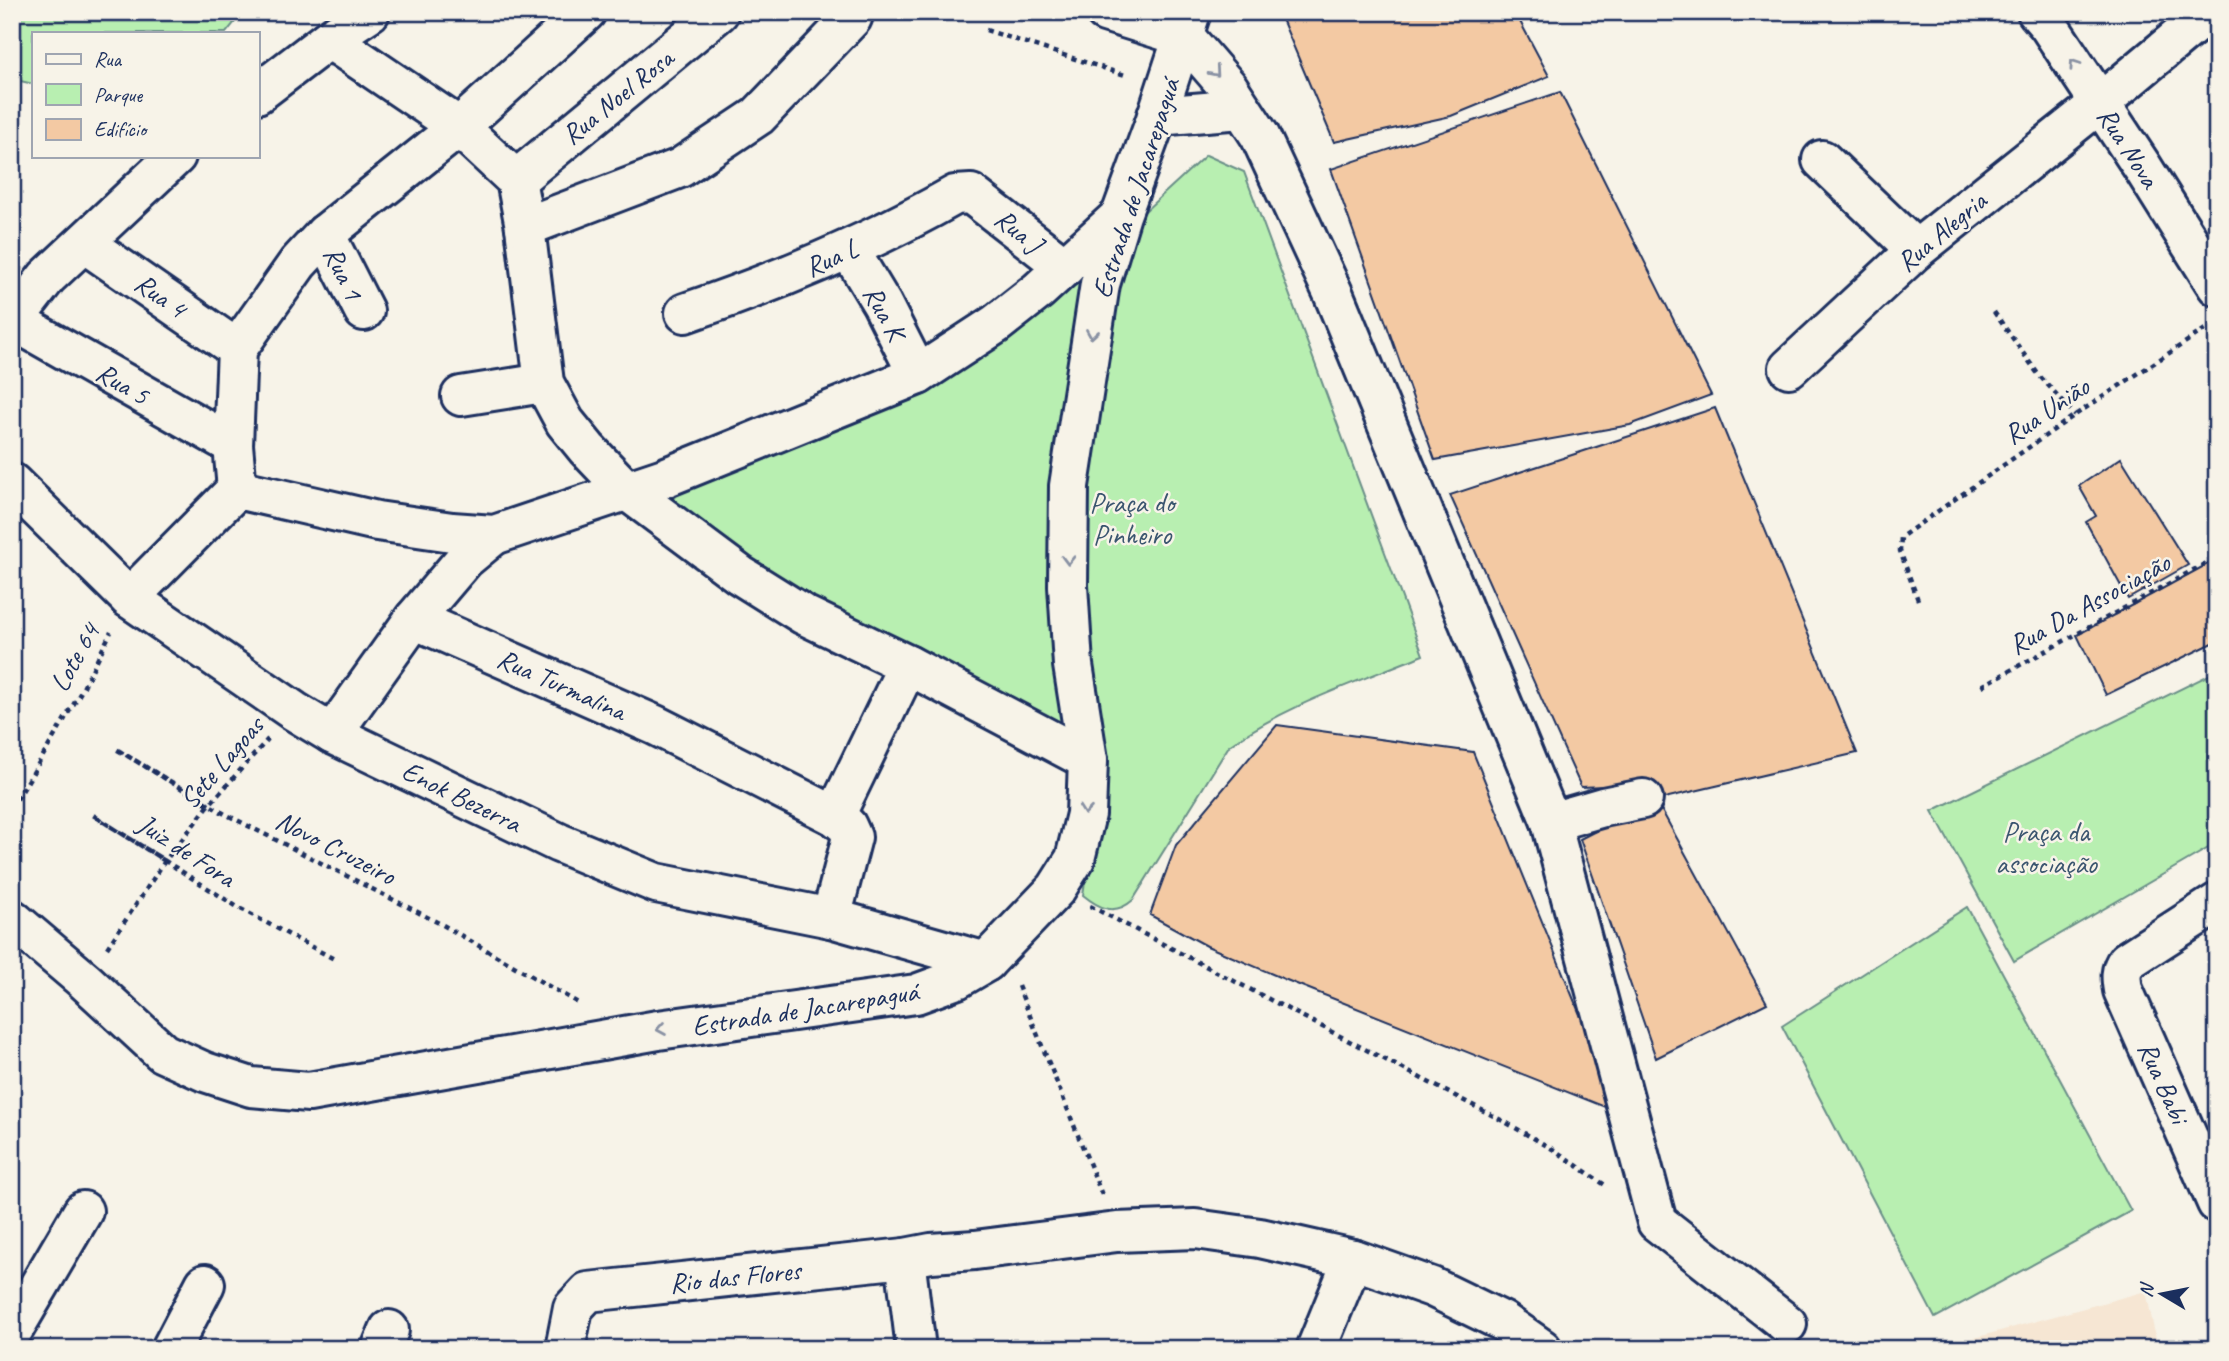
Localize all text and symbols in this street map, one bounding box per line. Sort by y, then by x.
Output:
legend [32,32,259,158]
street label: Rua Noel Rosa [554,39,682,152]
text: Rua [94,46,122,72]
one-way arrow [2070,59,2082,72]
one-way arrow [1207,63,1219,76]
street label: Estrada de Jacarepaguá [1084,71,1188,302]
text: Parque [94,82,143,108]
street label: Rua Nova [2090,100,2169,196]
text: Edifício [94,116,149,142]
street label: Rua Alegria [1889,182,1995,279]
street label: Rua J [988,201,1053,263]
street label: Rua L [799,230,863,285]
street label: Rua 1 [316,241,372,307]
street label: Rua 4 [128,265,195,327]
street label: Rua K [856,279,916,350]
one-way arrow [1085,328,1100,340]
street label: Rua 5 [90,354,157,413]
street label: Rua União [1997,368,2098,452]
park label: Praça do Pinheiro [1089,485,1178,552]
street label: Rua Da Associação [2002,544,2178,662]
one-way arrow [1060,555,1076,566]
street label: Lote 64 [42,615,108,697]
street label: Rua Turmalina [492,641,634,729]
street label: Sete Lagoas [172,707,273,816]
street label: Enok Bezerra [396,753,529,841]
street label: Novo Cruzeiro [270,802,403,893]
street label: Juiz de Fora [130,805,244,896]
one-way arrow [1078,805,1093,816]
park label: Praça da associação [1995,814,2099,881]
street label: Estrada de Jacarepaguá [689,973,923,1044]
one-way arrow [655,1022,667,1037]
street label: Rua Babi [2130,1036,2199,1132]
street label: Rio das Flores [668,1252,805,1301]
north arrow [2128,1260,2198,1330]
text: N [2133,1280,2160,1299]

